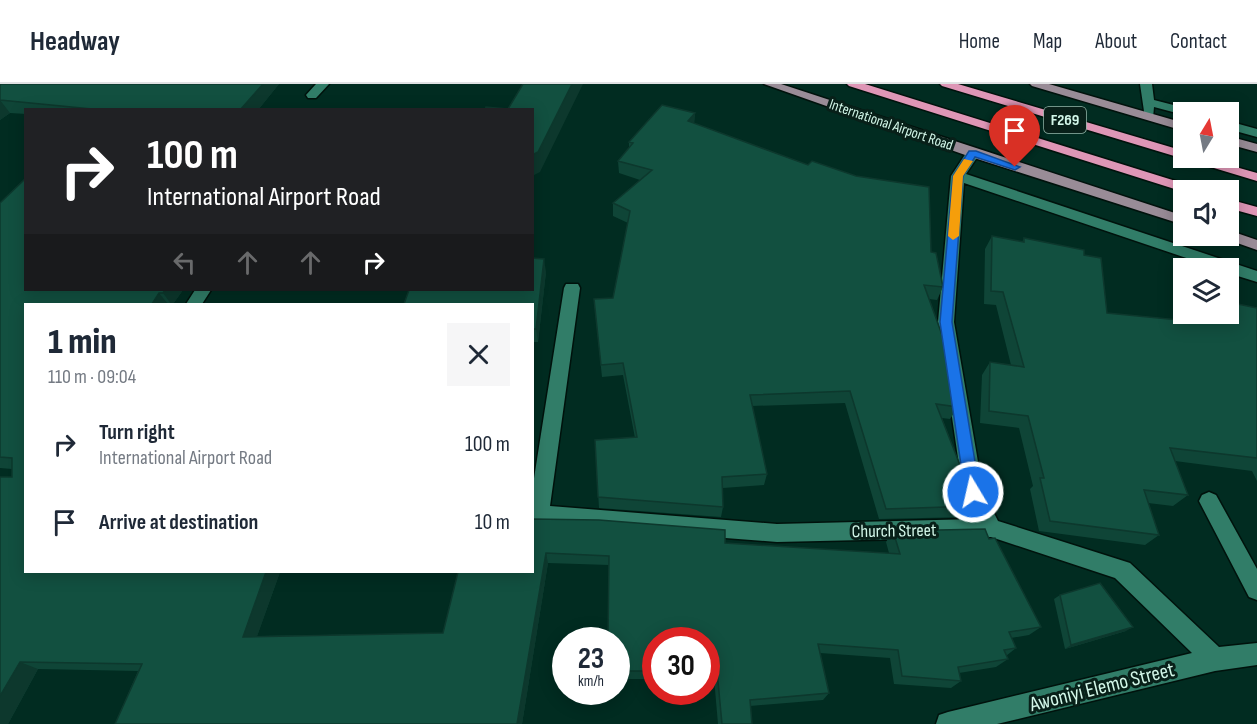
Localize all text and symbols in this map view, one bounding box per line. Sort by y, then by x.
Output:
text: Headway [30,25,120,58]
text: Home [959,29,1000,54]
text: Map [1033,29,1062,54]
text: About [1095,29,1137,54]
text: Contact [1170,29,1227,54]
street label: International Airport Road [827,95,955,155]
north arrow [1173,102,1239,168]
map controls [1173,102,1239,324]
pin [989,105,1040,167]
road number: F269 [1044,107,1086,133]
icon: arrive [998,114,1031,147]
text: 100 m [147,130,238,181]
icon: right [48,132,126,210]
button: sound [1173,180,1239,246]
text: International Airport Road [147,181,381,213]
icon: left [168,246,201,279]
icon: ahead [231,246,264,279]
icon: ahead [294,246,327,279]
icon: right [357,246,390,279]
button: layers [1173,258,1239,324]
text: 1 min [48,321,116,364]
button: close [447,323,510,386]
text: 110 m · 09:04 [48,365,136,389]
text: Turn right [99,419,175,446]
icon: right [48,428,81,461]
text: 100 m [465,431,510,458]
text: International Airport Road [99,446,272,470]
position arrow [941,460,1005,524]
icon: arrive [48,506,81,539]
text: Arrive at destination [99,509,258,536]
text: 10 m [475,509,510,536]
street label: Church Street [852,520,937,542]
speed limit sign: 30 [642,627,720,705]
text: 23 [578,641,604,677]
street label: Awoniyi Elemo Street [1026,657,1177,717]
text: km/h [578,672,604,691]

